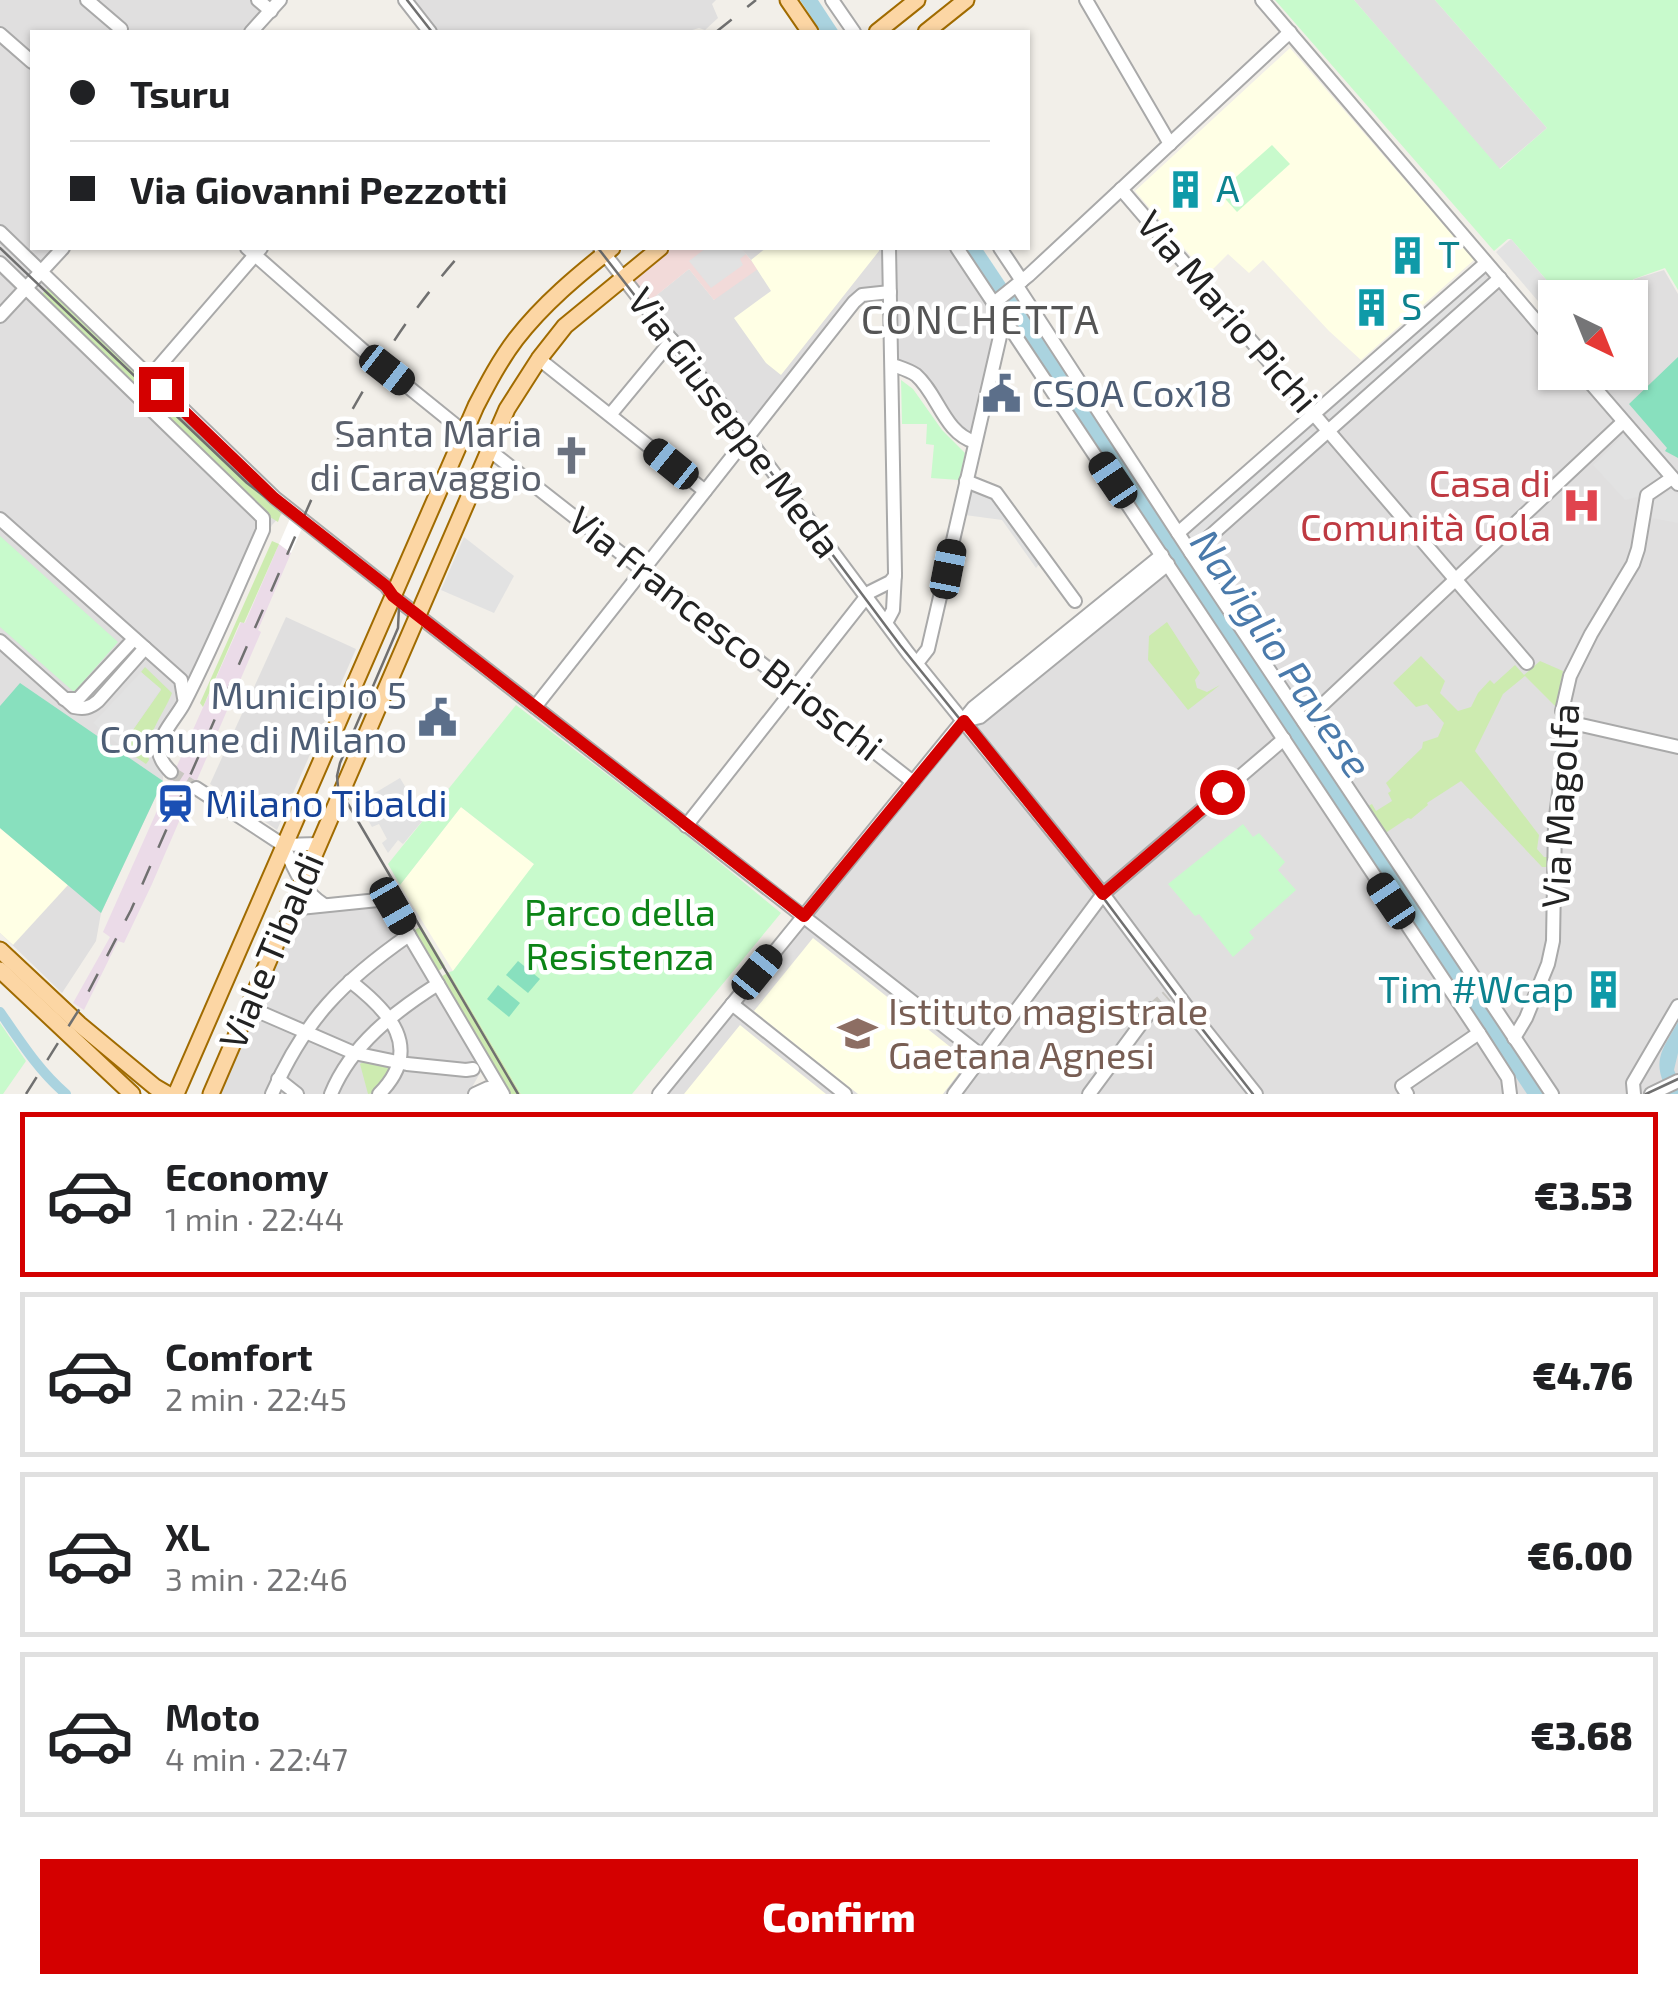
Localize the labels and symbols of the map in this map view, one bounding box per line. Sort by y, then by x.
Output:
place label: A [1216,164,1240,210]
building icon: A [1165,168,1207,210]
street label: Via Mario Pichi [1128,200,1329,421]
place label: T [1438,230,1460,276]
building icon: T [1387,234,1429,276]
street label: Via Giuseppe Meda [619,278,852,566]
north arrow [1538,280,1648,390]
place label: S [1401,282,1422,328]
building icon: S [1350,286,1392,328]
district label: CONCHETTA [861,294,1101,342]
car [354,340,420,400]
route end [139,367,184,412]
place label: CSOA Cox18 [1032,369,1233,415]
public building icon: CSOA Cox18 [981,373,1023,415]
place label: Santa Maria di Caravaggio [310,409,542,499]
car [638,433,704,495]
church icon: Santa Maria di Caravaggio [551,435,593,477]
car [1084,447,1142,513]
place label: Casa di Comunità Gola [1300,459,1551,549]
hospital icon: Casa di Comunità Gola [1560,485,1602,527]
street label: Via Francesco Brioschi [560,496,892,769]
water label: Naviglio Pavese [1182,520,1383,786]
car [928,537,968,601]
place label: Municipio 5 Comune di Milano [100,671,407,761]
public building icon: Municipio 5 Comune di Milano [416,697,458,739]
street label: Via Magolfa [1531,702,1587,910]
route start [1200,770,1245,815]
place label: Milano Tibaldi [205,779,448,825]
station icon: Milano Tibaldi [154,783,196,825]
street label: Viale Tibaldi [208,845,332,1056]
car [1362,868,1420,934]
car [365,873,421,939]
park label: Parco della Resistenza [524,888,716,978]
car [726,939,788,1005]
place label: Tim #Wcap [1378,965,1574,1011]
building icon: Tim #Wcap [1583,969,1625,1011]
place label: Istituto magistrale Gaetana Agnesi [888,987,1208,1077]
school or university icon: Istituto magistrale Gaetana Agnesi [837,1013,879,1055]

